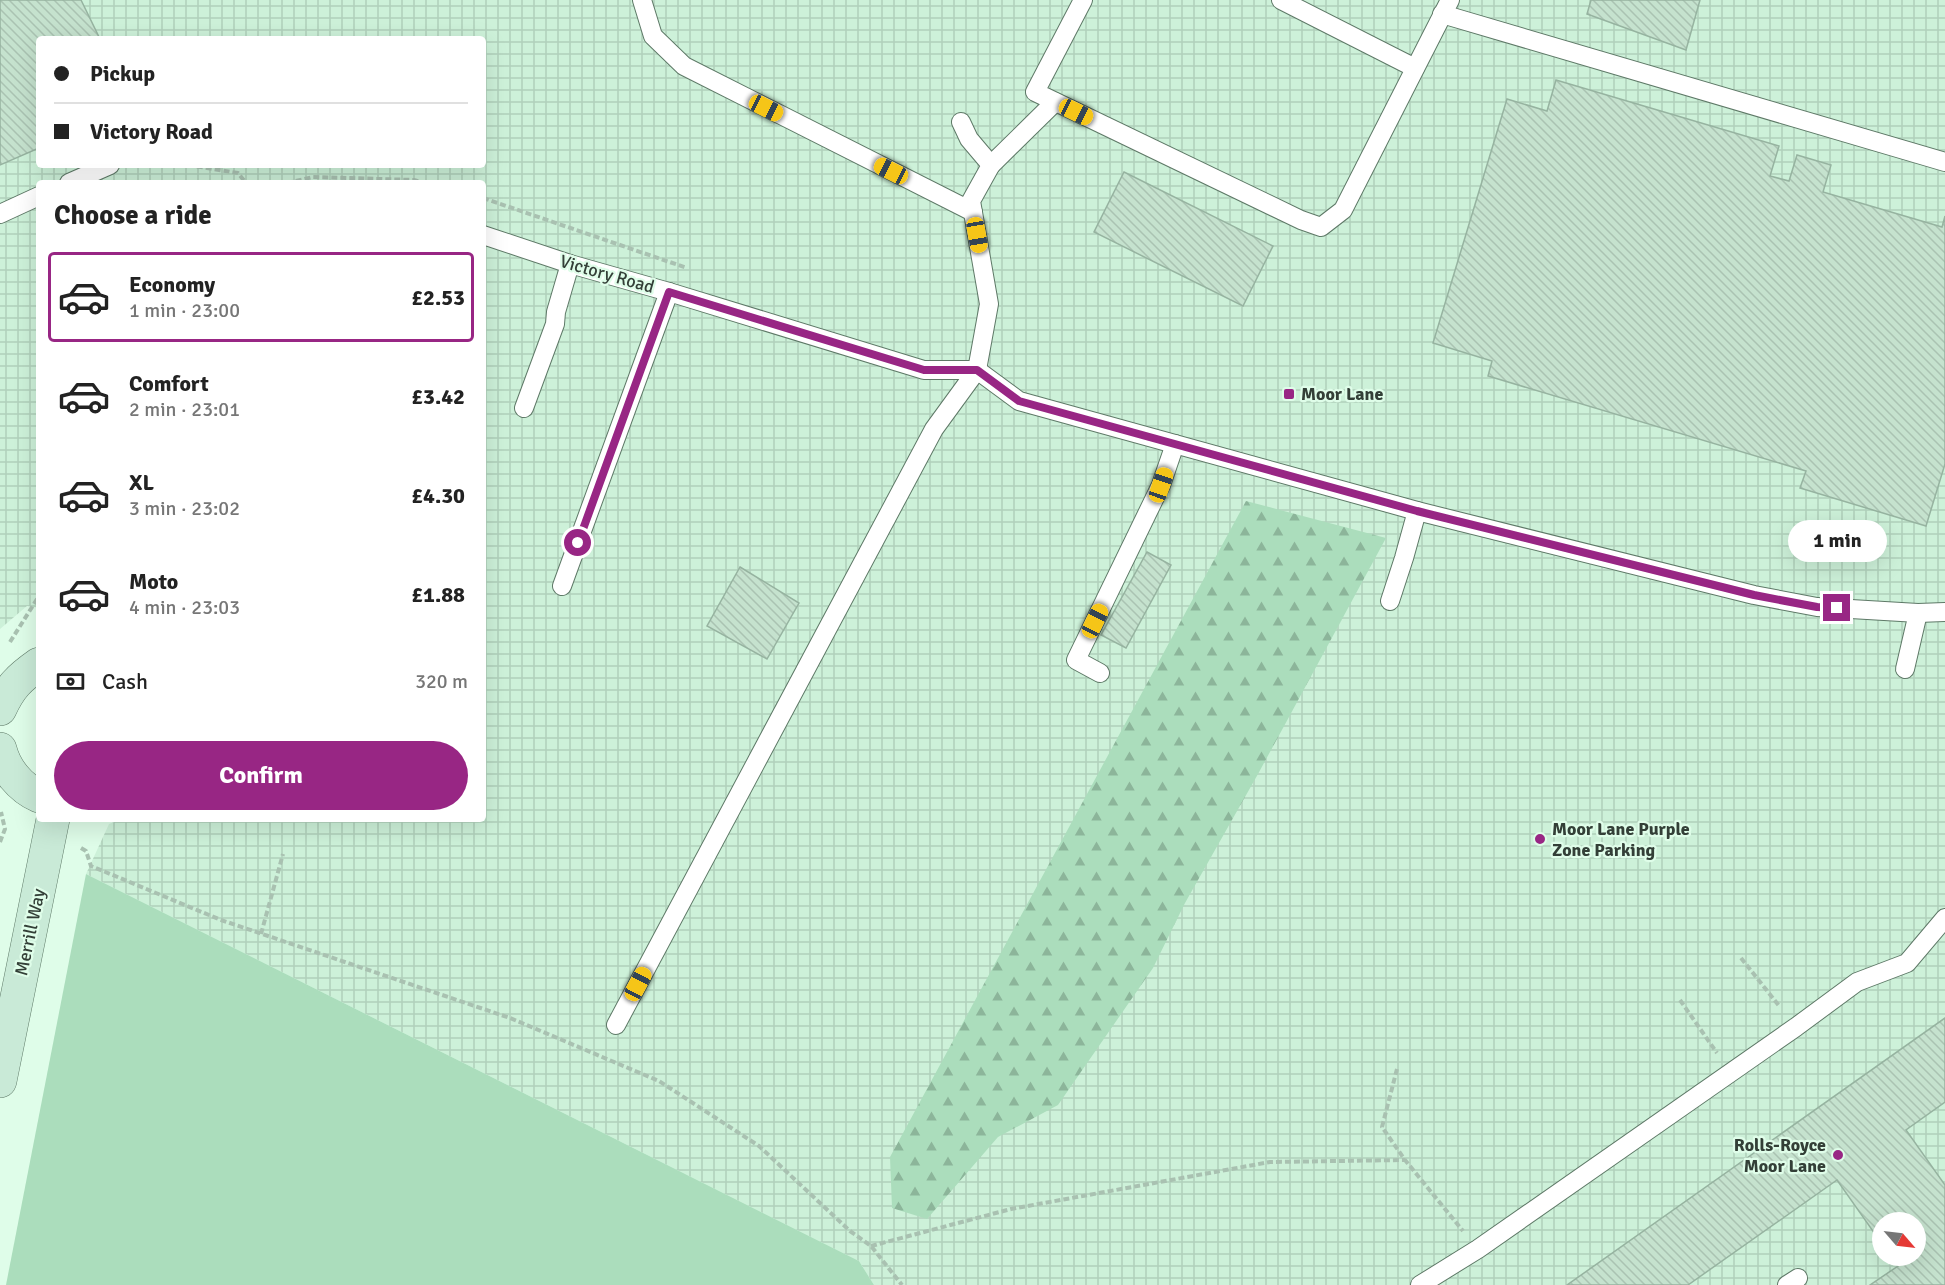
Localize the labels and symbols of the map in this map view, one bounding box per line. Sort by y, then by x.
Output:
car [746,92,786,124]
car [1056,96,1096,128]
car [871,155,911,187]
car [965,216,989,254]
street label: Victory Road [557,250,657,298]
place label: Moor Lane [1301,383,1383,405]
marker: Moor Lane [1282,387,1296,401]
car [1147,465,1175,505]
callout: 1 min [1788,521,1886,563]
route start [564,529,591,556]
route end [1823,594,1850,621]
car [1079,601,1111,641]
place label: Moor Lane Purple Zone Parking [1552,818,1690,861]
marker: Moor Lane Purple Zone Parking [1533,832,1547,846]
street label: Merrill Way [10,886,50,977]
car [622,964,654,1004]
place label: Rolls-Royce Moor Lane [1734,1134,1826,1177]
marker: Rolls-Royce Moor Lane [1831,1148,1845,1162]
north arrow [1872,1212,1926,1266]

